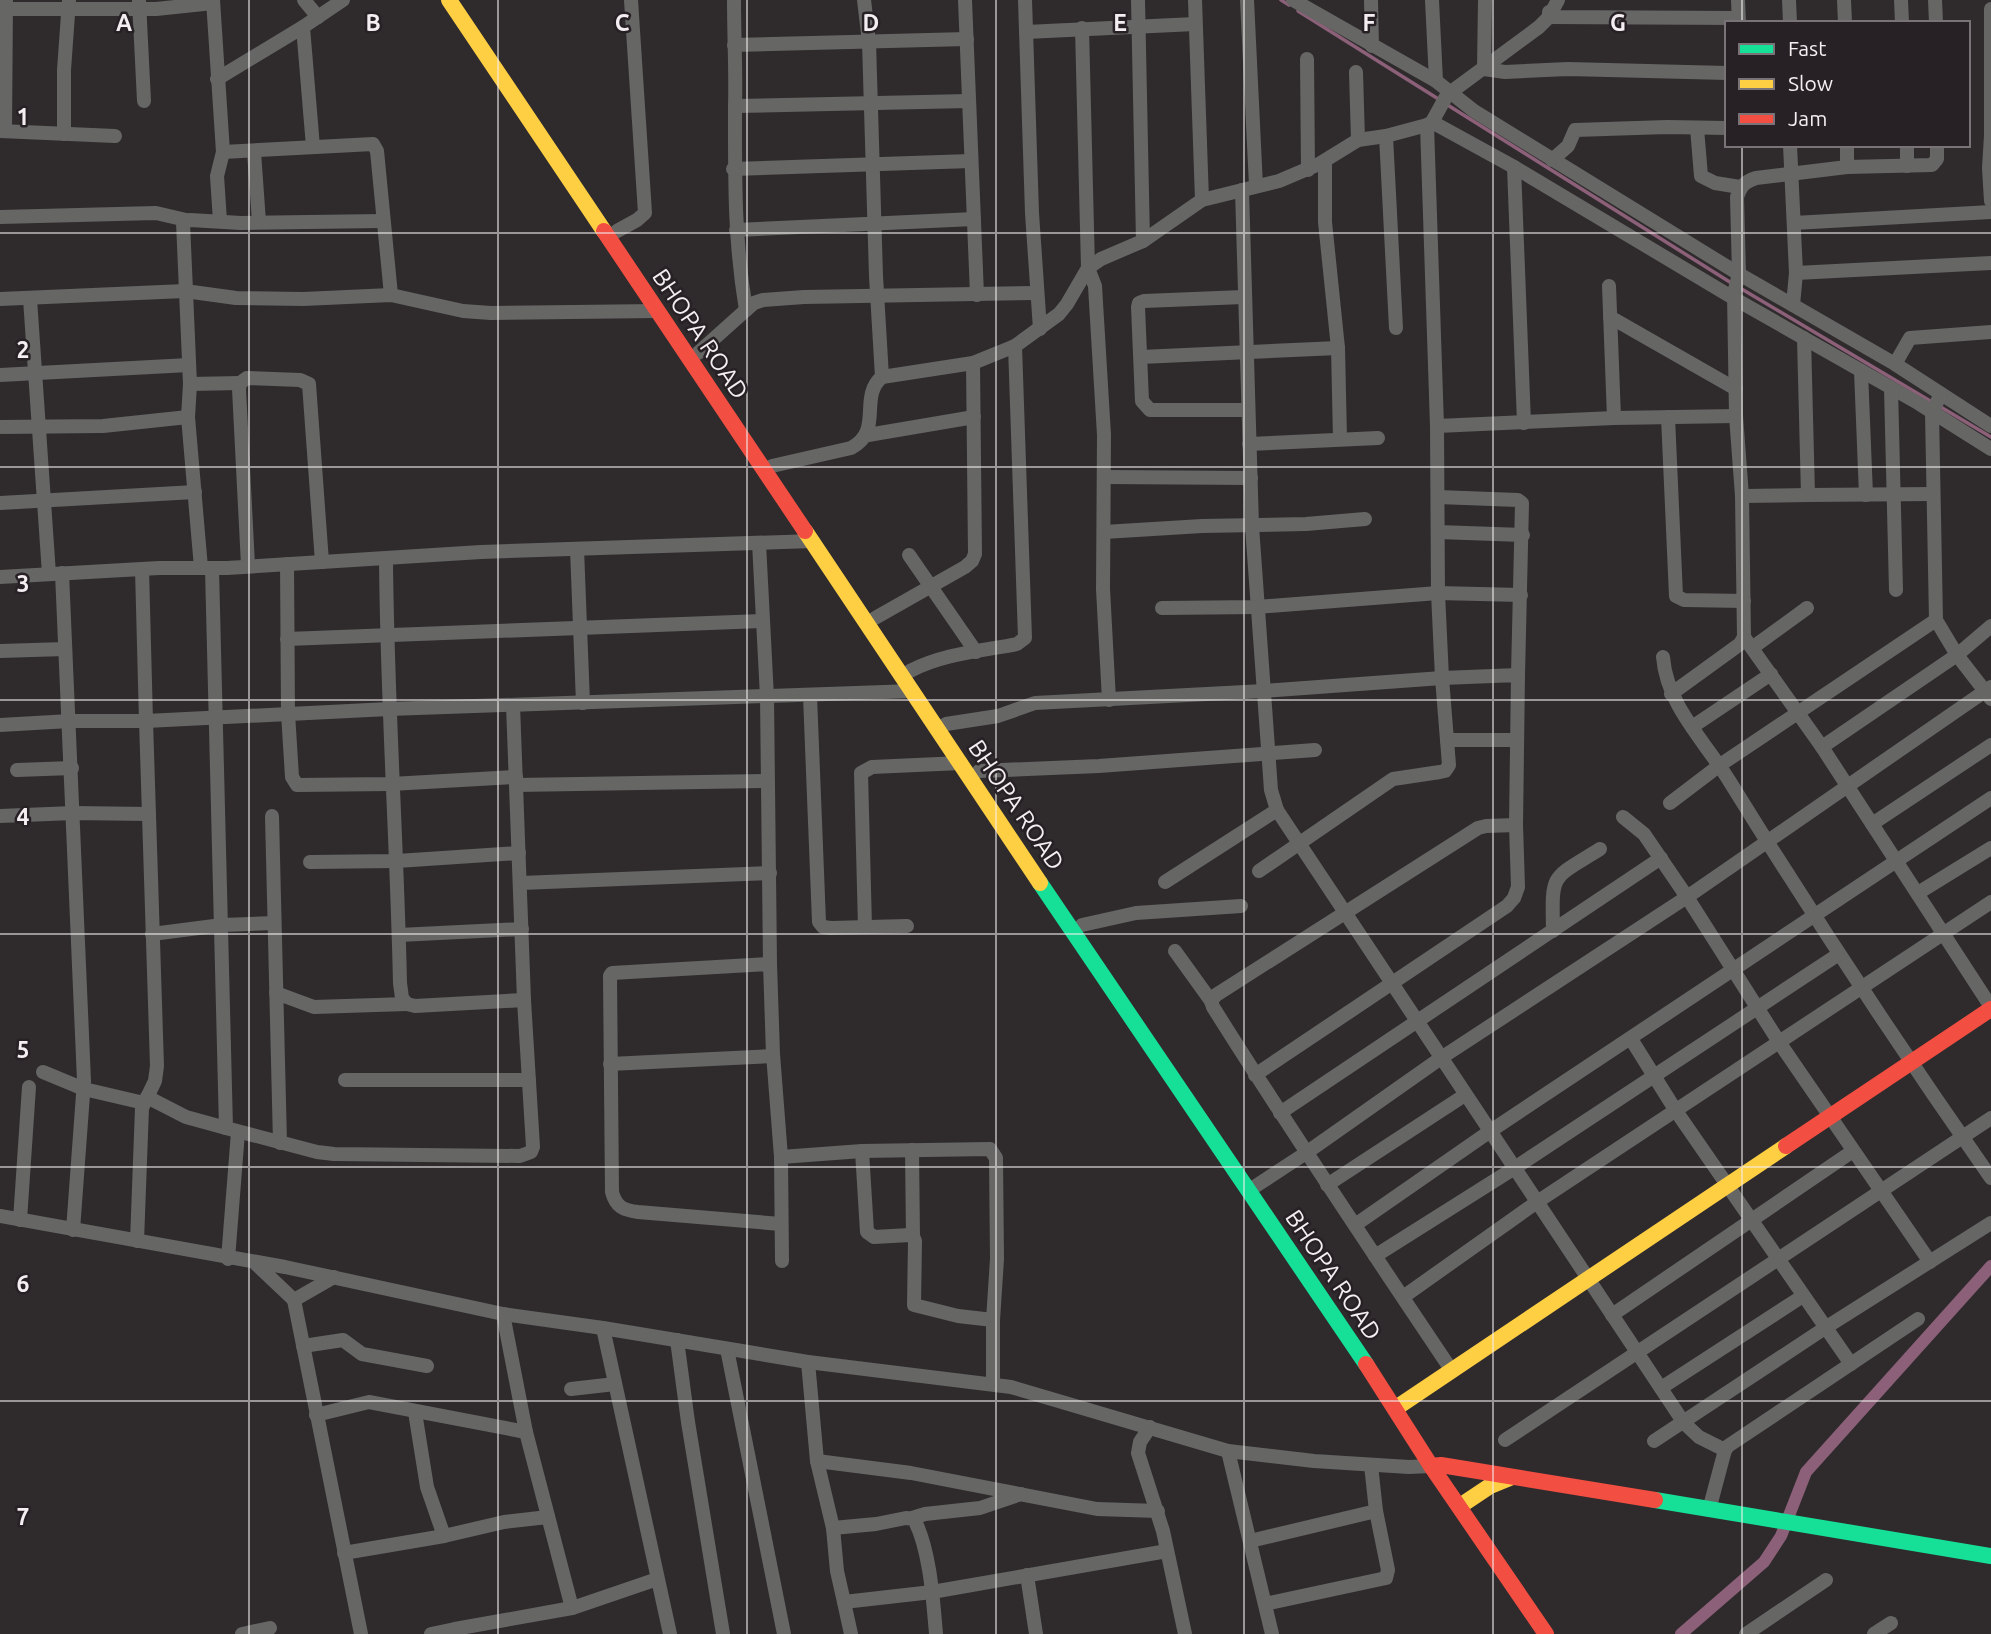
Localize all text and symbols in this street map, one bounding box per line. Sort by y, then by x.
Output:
text: A [116,10,132,35]
text: B [365,10,381,35]
text: C [615,10,630,35]
text: D [863,10,879,35]
text: E [1113,10,1127,35]
text: F [1363,10,1376,35]
text: G [1610,10,1626,35]
legend [1725,21,1970,147]
text: Fast [1788,36,1826,60]
text: Slow [1788,71,1833,95]
text: 1 [17,104,29,129]
text: Jam [1788,106,1827,130]
street label: BHOPA ROAD [647,264,754,404]
text: 2 [17,337,29,362]
text: 3 [17,571,29,596]
street label: BHOPA ROAD [963,735,1070,875]
text: 4 [17,804,30,829]
text: 5 [17,1037,29,1062]
street label: BHOPA ROAD [1280,1205,1387,1345]
text: 6 [17,1271,30,1296]
text: 7 [17,1504,29,1529]

